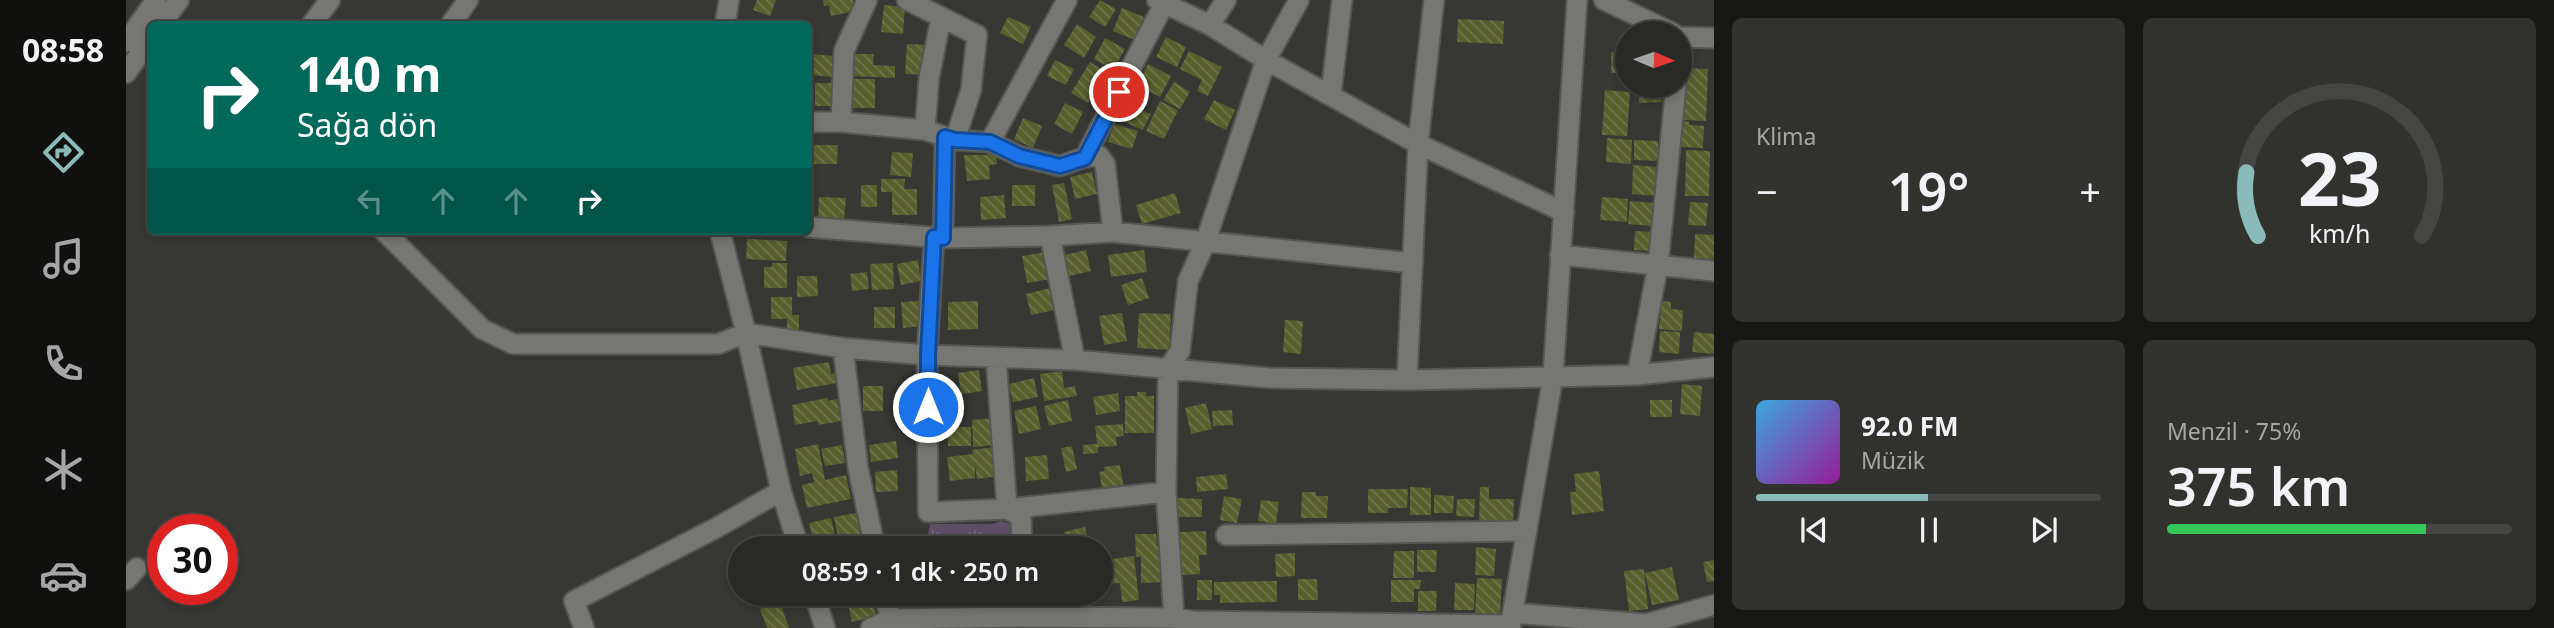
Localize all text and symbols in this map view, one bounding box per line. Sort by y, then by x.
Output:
north arrow [1615,21,1692,98]
map controls [1615,21,1692,98]
text: 08:58 [22,28,104,71]
text: 140 m [297,40,442,106]
icon: right [182,49,273,140]
pin [1089,62,1149,122]
icon: arrive [1100,73,1138,111]
text: Sağa dön [297,103,437,146]
text: Klima [1756,120,1817,152]
icon: directions [39,128,88,177]
text: 23 [2298,128,2381,227]
text: 19° [1888,155,1969,226]
text: − [1756,165,1778,217]
text: + [2079,165,2101,217]
icon: left [351,182,389,220]
icon: ahead [424,182,462,220]
icon: ahead [497,182,535,220]
icon: right [570,182,608,220]
text: km/h [2309,216,2370,250]
icon: music [39,234,88,283]
icon: phone [39,339,88,388]
position arrow [891,370,965,444]
text: 92.0 FM [1861,408,1958,444]
text: Menzil · 75% [2167,415,2301,447]
text: Müzik [1861,444,1925,476]
icon: climate [39,445,88,494]
text: 375 km [2167,450,2350,521]
icon: previous [1795,511,1833,549]
icon: pause [1910,511,1948,549]
icon: next [2025,511,2063,549]
speed limit sign: 30 [147,514,238,605]
icon: car [39,551,88,600]
text: 08:59 · 1 dk · 250 m [802,553,1039,589]

